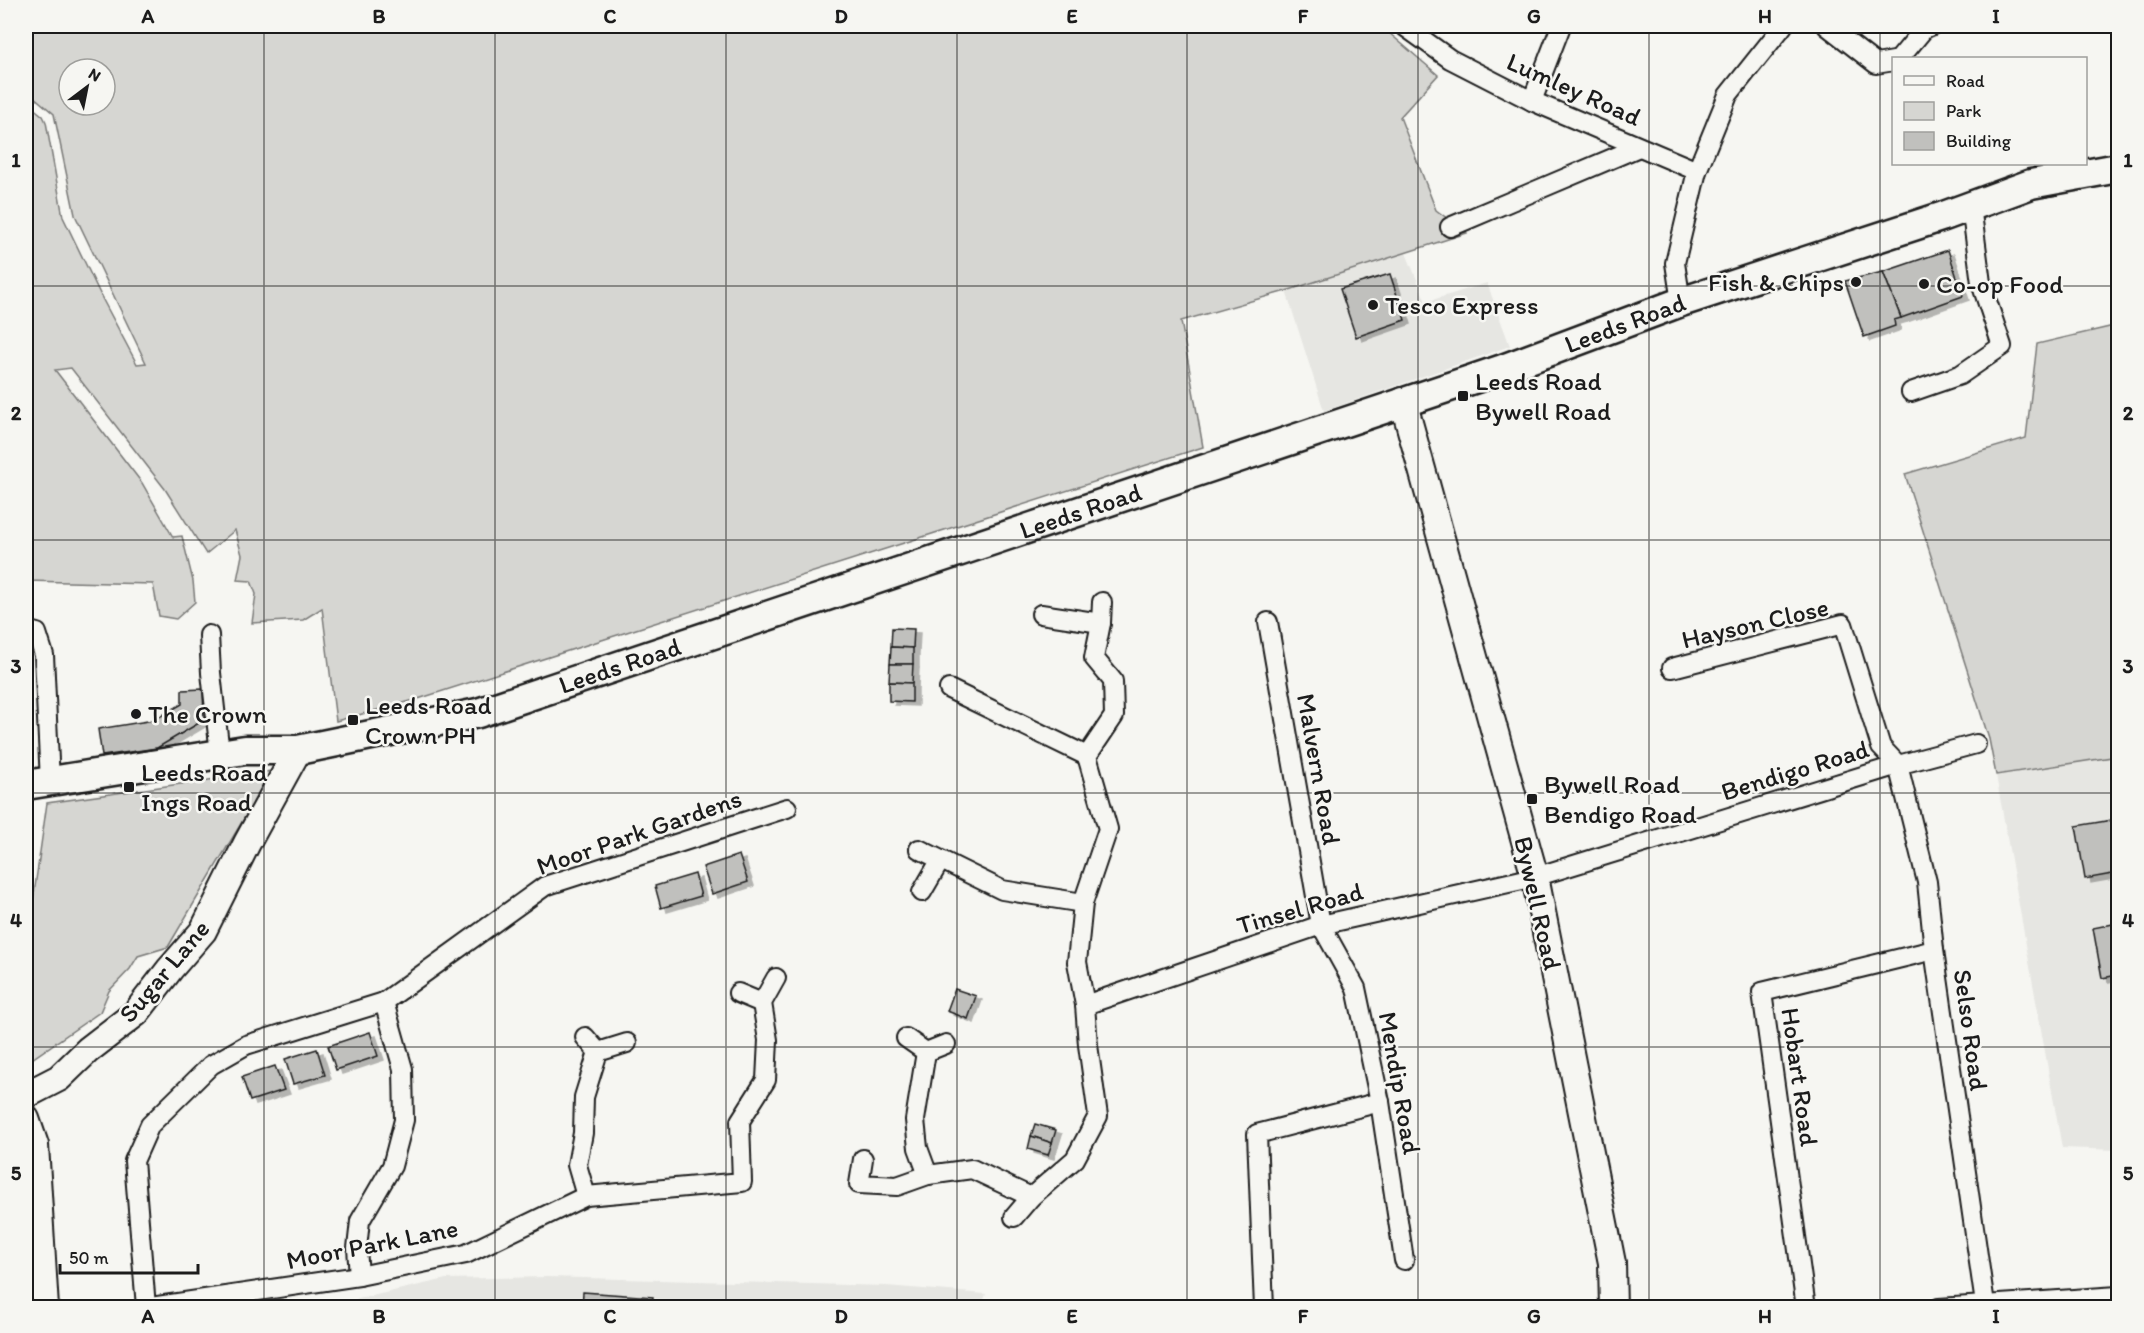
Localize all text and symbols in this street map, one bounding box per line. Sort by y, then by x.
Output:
text: A [141,4,155,28]
text: B [373,4,386,28]
text: C [604,4,617,28]
text: D [834,4,848,28]
text: E [1066,4,1078,28]
text: F [1298,4,1309,28]
text: G [1527,4,1541,28]
text: H [1758,4,1772,28]
text: I [1992,4,2000,28]
street label: Lumley Road [1502,45,1647,133]
north arrow [57,57,117,117]
legend [1892,57,2087,165]
text: N [85,64,104,86]
text: Road [1946,70,1985,92]
text: Park [1946,100,1981,122]
text: Building [1946,130,2012,152]
text: 1 [11,148,21,172]
text: 1 [2123,148,2133,172]
place label: Fish & Chips [1708,266,1844,298]
place label: Co-op Food [1936,268,2063,300]
marker: Fish & Chips [1849,275,1863,289]
marker: Co-op Food [1917,277,1931,291]
street label: Leeds Road [1560,286,1690,360]
place label: Tesco Express [1385,289,1538,321]
marker: Tesco Express [1366,298,1380,312]
place label: Leeds Road Bywell Road [1475,365,1611,427]
marker: Leeds Road Bywell Road [1456,389,1470,403]
text: 2 [11,401,22,425]
text: 2 [2123,401,2134,425]
street label: Leeds Road [1015,475,1146,546]
street label: Hayson Close [1678,591,1832,655]
street label: Leeds Road [555,630,685,701]
text: 3 [11,654,22,678]
text: 3 [2123,654,2134,678]
place label: Leeds Road Crown PH [365,689,492,751]
street label: Malvern Road [1290,691,1348,847]
place label: The Crown [148,698,267,730]
marker: The Crown [129,707,143,721]
marker: Leeds Road Crown PH [346,713,360,727]
street label: Bendigo Road [1717,732,1873,808]
place label: Leeds Road Ings Road [141,756,268,818]
place label: Bywell Road Bendigo Road [1544,768,1698,830]
marker: Leeds Road Ings Road [122,780,136,794]
street label: Moor Park Gardens [532,782,746,882]
marker: Bywell Road Bendigo Road [1525,792,1539,806]
street label: Bywell Road [1507,833,1569,973]
street label: Tinsel Road [1233,875,1367,941]
text: 4 [10,908,22,932]
text: 4 [2122,908,2134,932]
street label: Sugar Lane [112,913,216,1029]
street label: Selso Road [1947,967,1995,1093]
street label: Hobart Road [1774,1006,1826,1149]
street label: Mendip Road [1372,1009,1428,1158]
text: 5 [11,1161,22,1185]
text: 5 [2123,1161,2134,1185]
street label: Moor Park Lane [283,1212,461,1276]
scale bar [60,1237,198,1275]
text: 50 m [69,1247,109,1269]
text: A [141,1304,155,1328]
text: B [373,1304,386,1328]
text: C [604,1304,617,1328]
text: D [834,1304,848,1328]
text: E [1066,1304,1078,1328]
text: F [1298,1304,1309,1328]
text: G [1527,1304,1541,1328]
text: H [1758,1304,1772,1328]
text: I [1992,1304,2000,1328]

